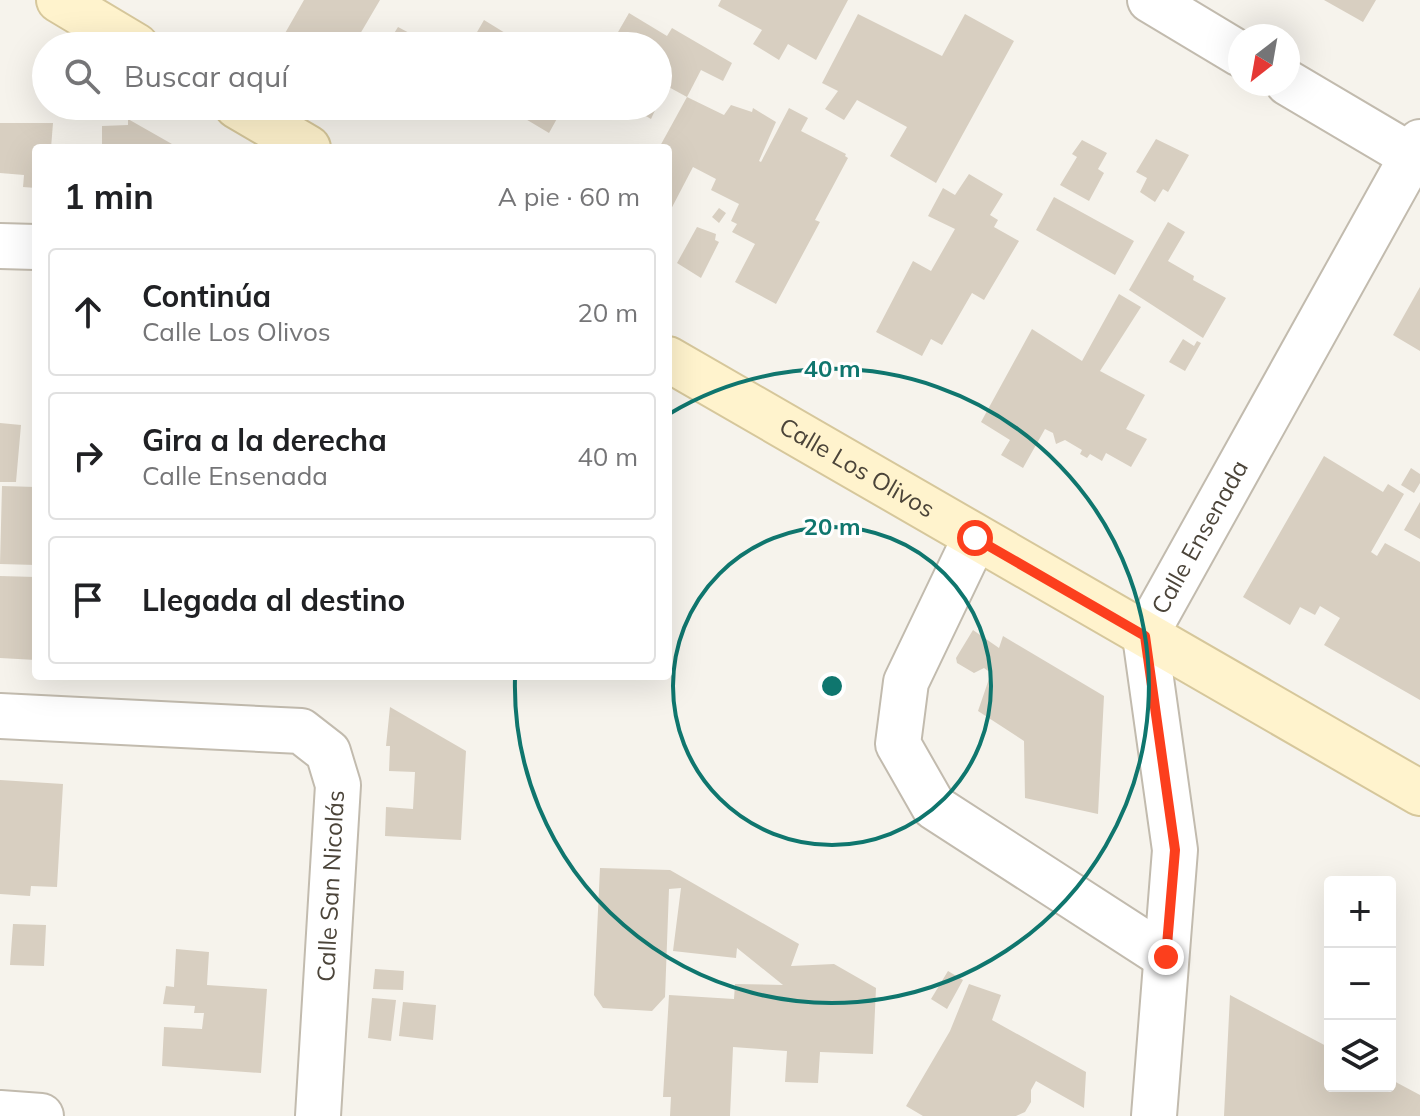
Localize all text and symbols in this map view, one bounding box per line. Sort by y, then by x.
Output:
north arrow [1228,24,1300,96]
search box [32,32,672,120]
icon: search [60,54,104,98]
text: Buscar aquí [124,57,289,95]
text: 1 min [64,175,154,218]
text: A pie · 60 m [498,180,640,213]
text: Continúa [142,277,271,315]
icon: ahead [66,290,110,334]
text: 20 m [577,296,638,329]
text: Calle Los Olivos [142,315,331,348]
text: 40 m [804,353,860,383]
street label: Calle Los Olivos [774,411,940,524]
text: Gira a la derecha [142,421,387,459]
icon: right [66,434,110,478]
text: 40 m [577,440,638,473]
street label: Calle Ensenada [1144,454,1254,619]
text: Calle Ensenada [142,459,328,492]
text: 20 m [804,511,860,541]
route start [957,520,993,556]
icon: arrive [66,578,110,622]
text: Llegada al destino [142,581,405,619]
centre of rings [818,672,846,700]
street label: Calle San Nicolás [310,789,350,983]
map controls [1324,876,1396,1092]
button: + [1324,876,1396,948]
route end [1148,939,1184,975]
button: − [1324,948,1396,1020]
button: layers [1324,1020,1396,1092]

